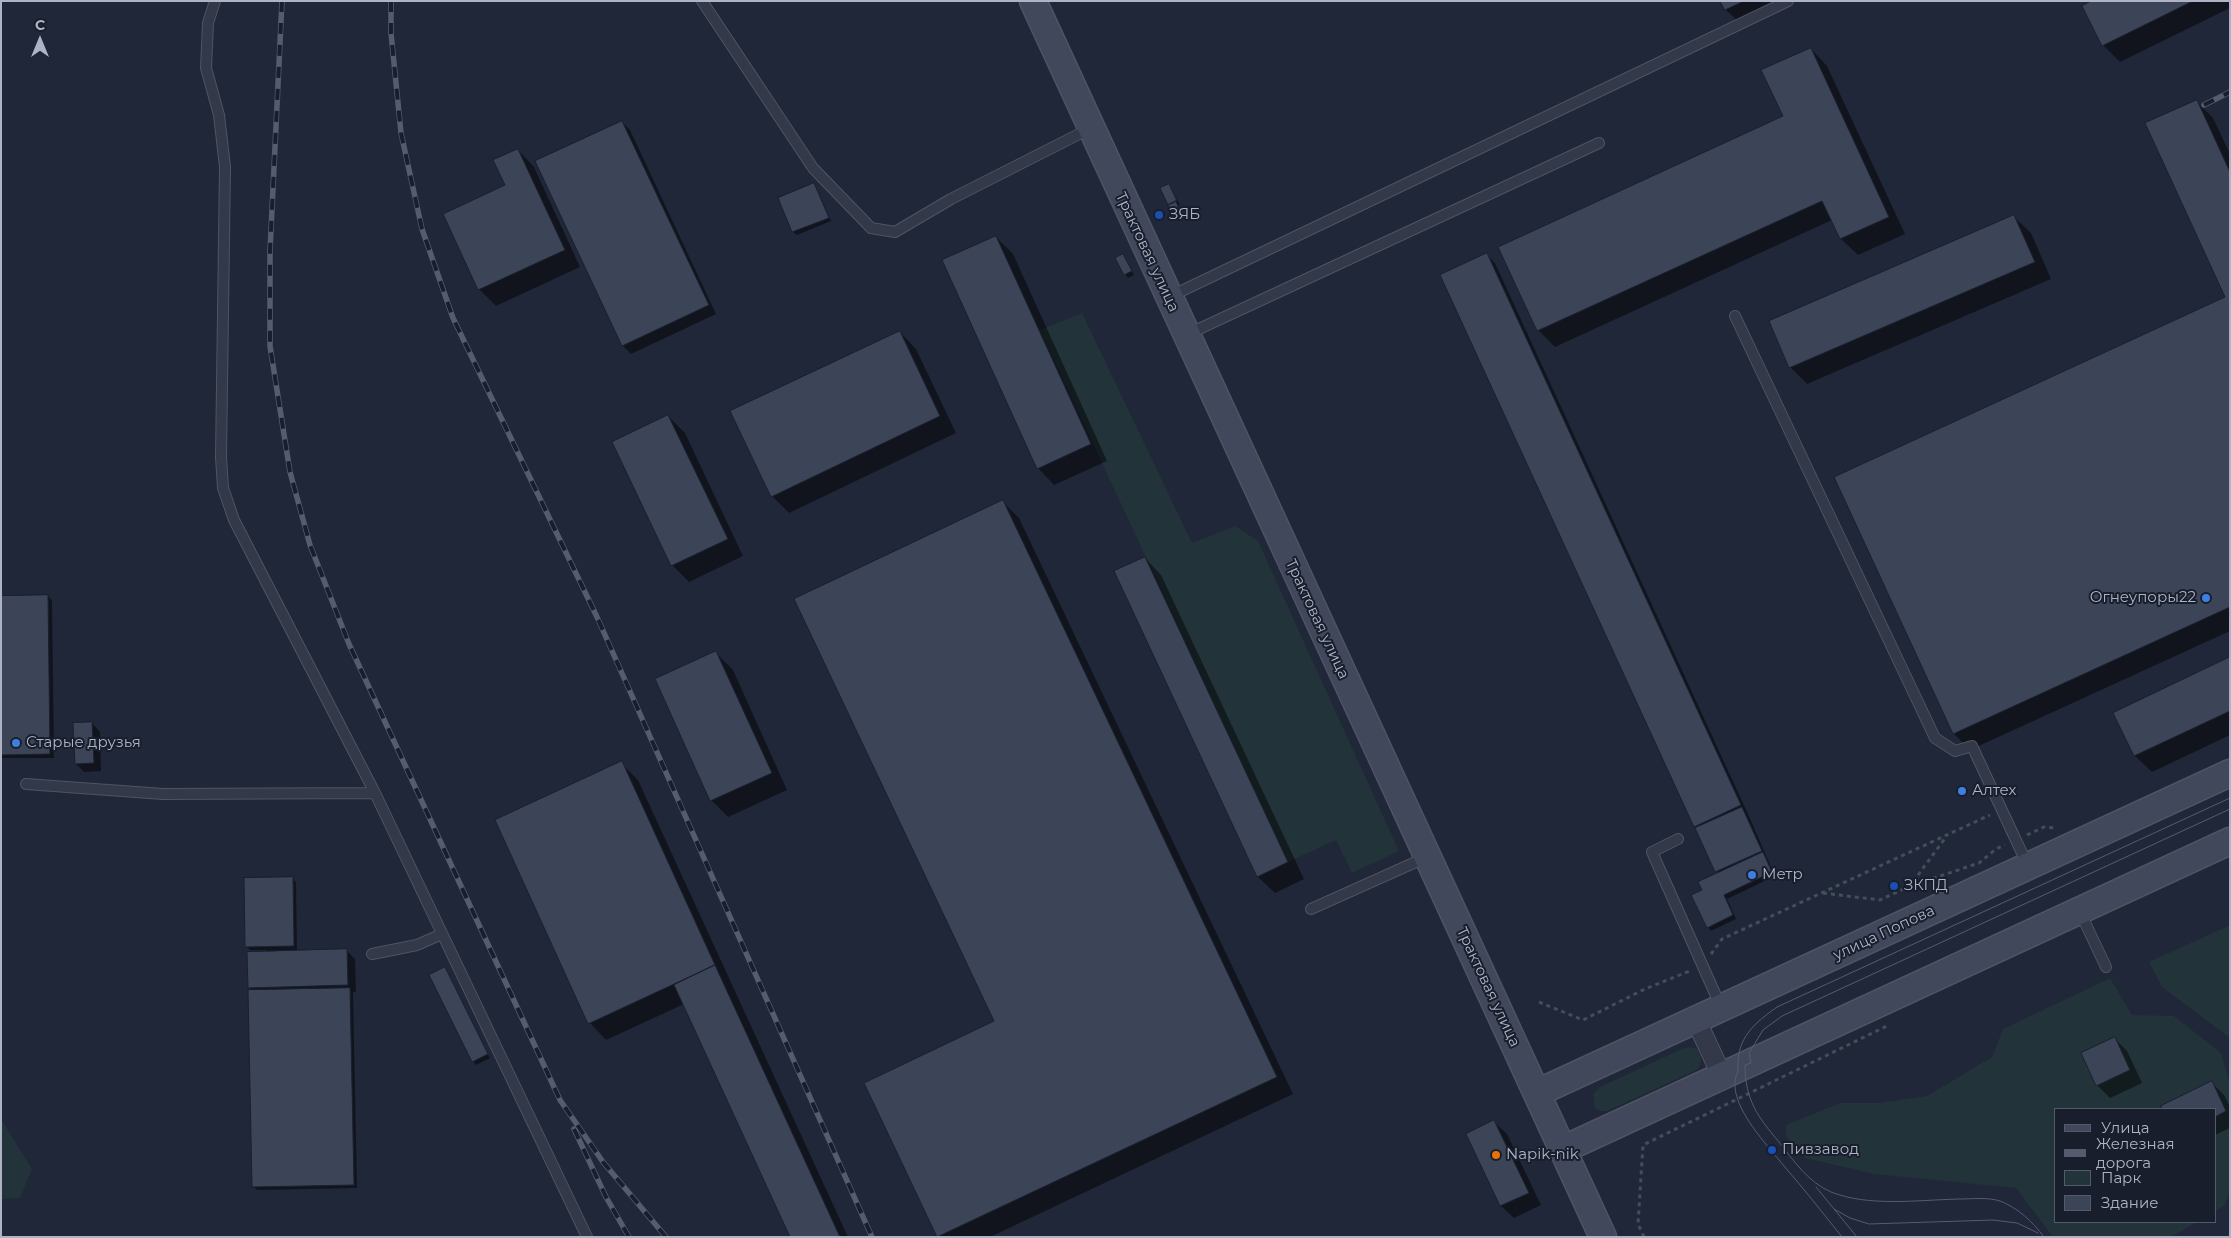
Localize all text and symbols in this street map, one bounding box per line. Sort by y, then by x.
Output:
north arrow [15,15,65,65]
text: С [35,16,45,34]
street label: Трактовая улица [1111,189,1183,315]
place label: ЗЯБ [1169,206,1200,224]
marker: ЗЯБ [1153,209,1165,221]
street label: Трактовая улица [1281,556,1353,682]
place label: Огнеупоры22 [2090,589,2196,607]
marker: Огнеупоры22 [2200,592,2212,604]
place label: Старые друзья [26,734,141,752]
marker: Старые друзья [10,737,22,749]
place label: Алтех [1972,782,2016,800]
marker: Алтех [1956,785,1968,797]
place label: Метр [1762,866,1803,884]
marker: Метр [1746,869,1758,881]
place label: ЗКПД [1904,877,1948,895]
marker: ЗКПД [1888,880,1900,892]
street label: улица Попова [1830,902,1938,964]
street label: Трактовая улица [1452,924,1524,1050]
legend [2054,1108,2216,1223]
text: Улица [2101,1118,2149,1137]
text: Железная дорога [2096,1134,2175,1172]
place label: Пивзавод [1782,1141,1859,1159]
marker: Пивзавод [1766,1144,1778,1156]
place label: Napik-nik [1506,1146,1579,1164]
marker: Napik-nik [1490,1149,1502,1161]
text: Парк [2101,1168,2141,1187]
text: Здание [2101,1193,2159,1212]

